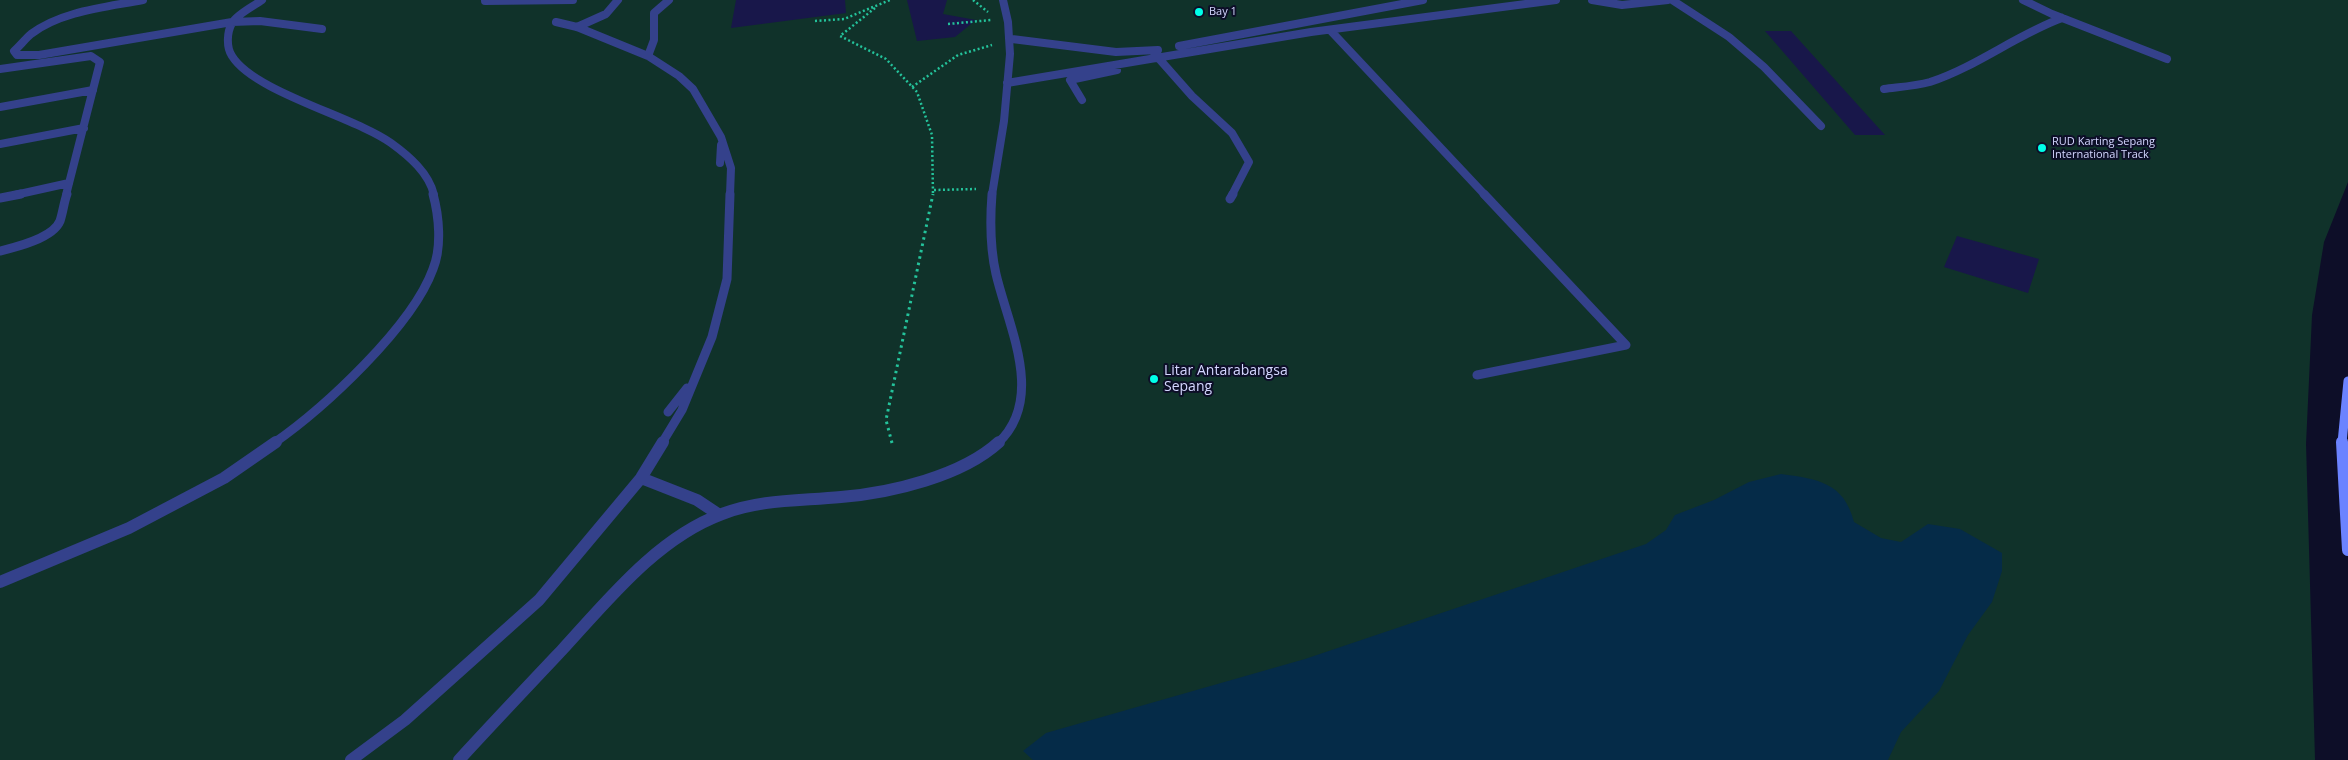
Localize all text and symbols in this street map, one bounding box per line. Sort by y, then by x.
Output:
place label: Bay 1 [1209,5,1237,19]
marker: Bay 1 [1193,6,1205,18]
place label: RUD Karting Sepang International Track [2052,135,2155,161]
marker: RUD Karting Sepang International Track [2036,142,2048,154]
place label: Litar Antarabangsa Sepang [1164,363,1288,396]
marker: Litar Antarabangsa Sepang [1148,373,1160,385]

